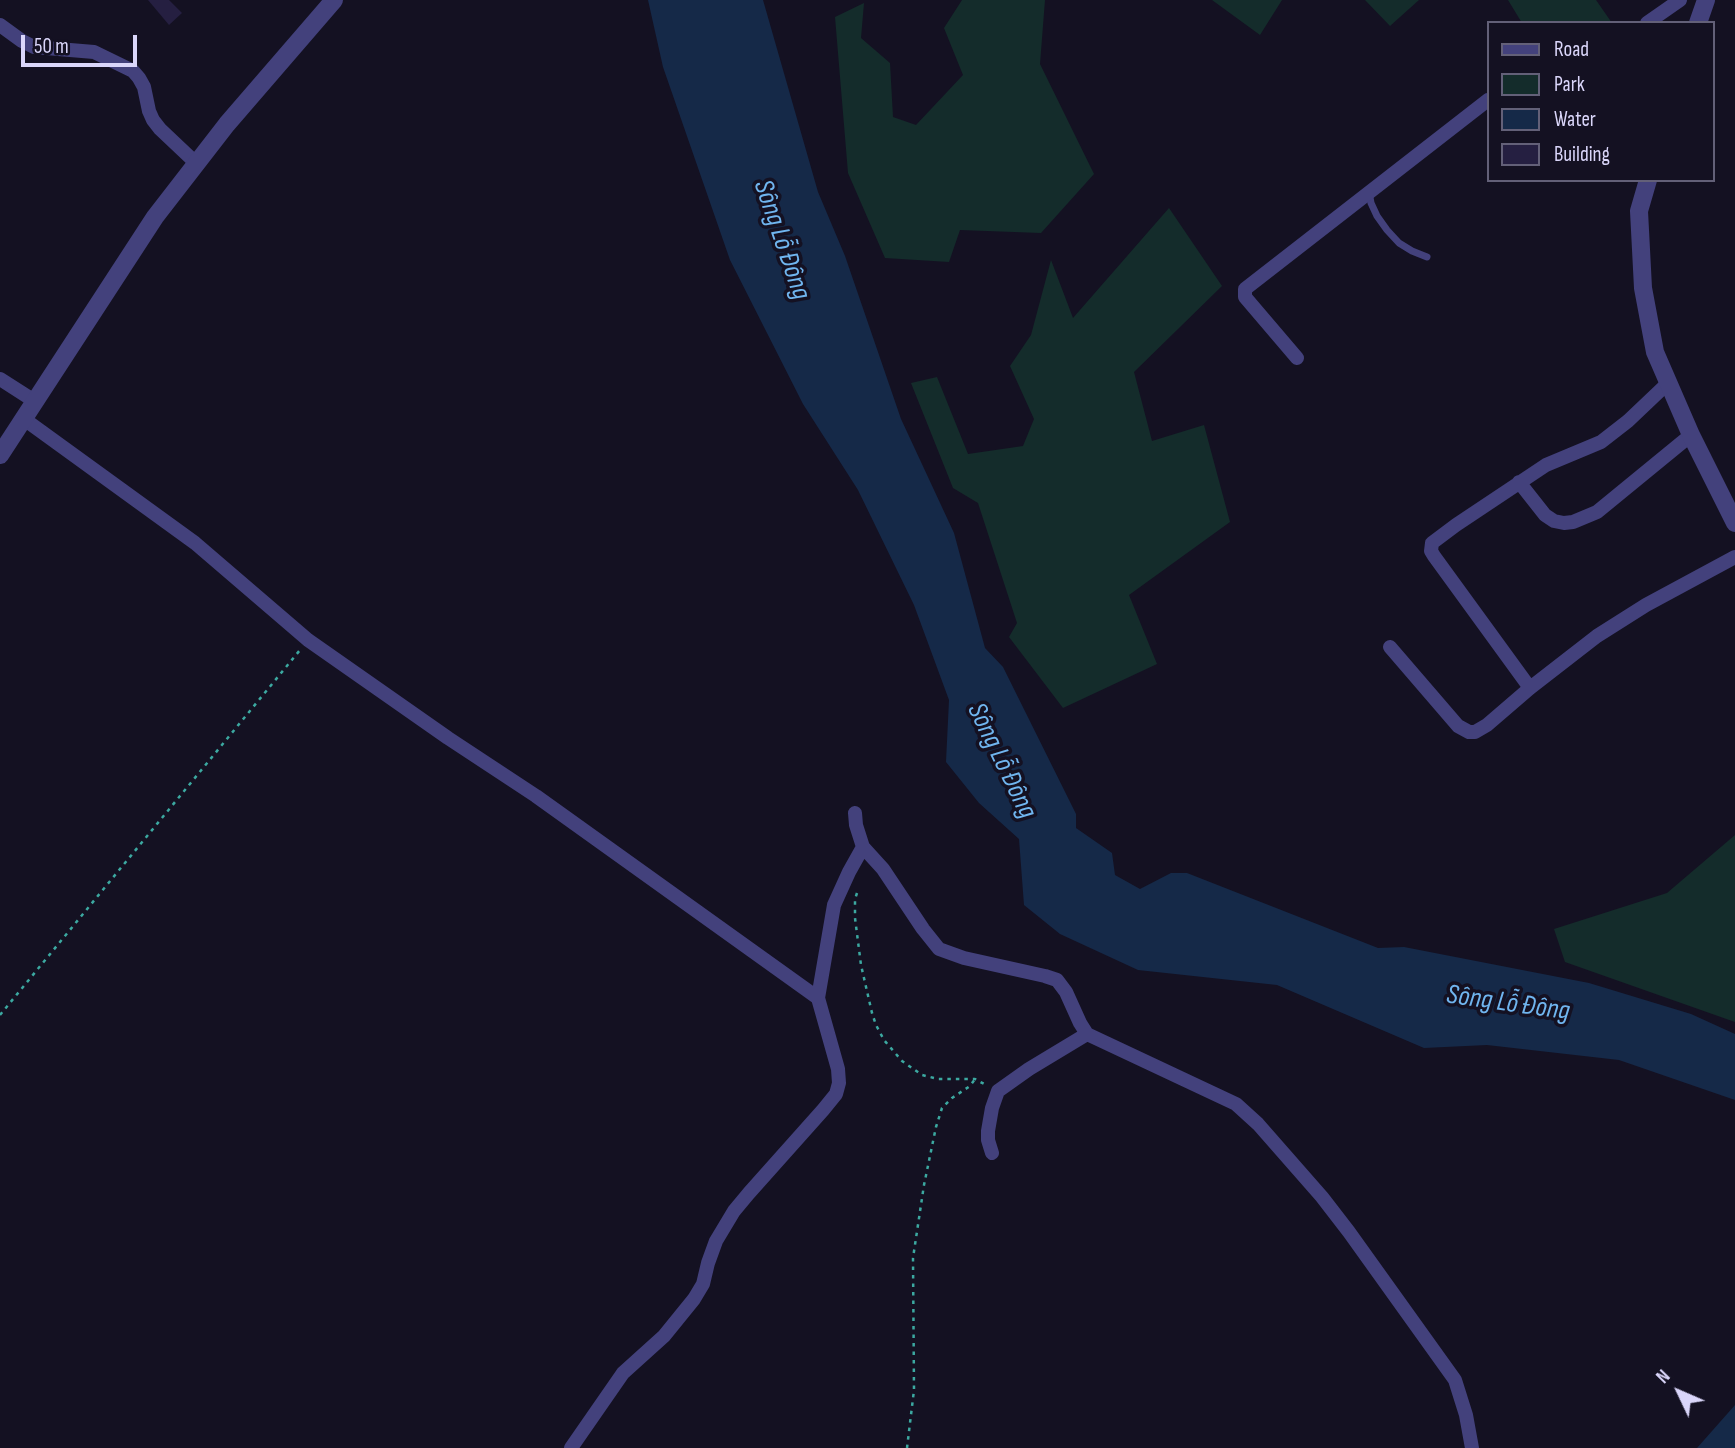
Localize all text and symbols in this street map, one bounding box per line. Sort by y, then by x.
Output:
scale bar [24,21,140,65]
legend [1486,21,1714,182]
text: 50 m [34,34,69,59]
text: Road [1554,37,1589,62]
text: Park [1554,72,1585,97]
text: Water [1554,107,1596,132]
text: Building [1554,142,1610,167]
water label: Sông Lỗ Đông [745,176,817,304]
water label: Sông Lỗ Đông [959,698,1043,824]
water label: Sông Lỗ Đông [1444,979,1572,1029]
north arrow [1644,1357,1714,1427]
text: N [1652,1365,1675,1389]

